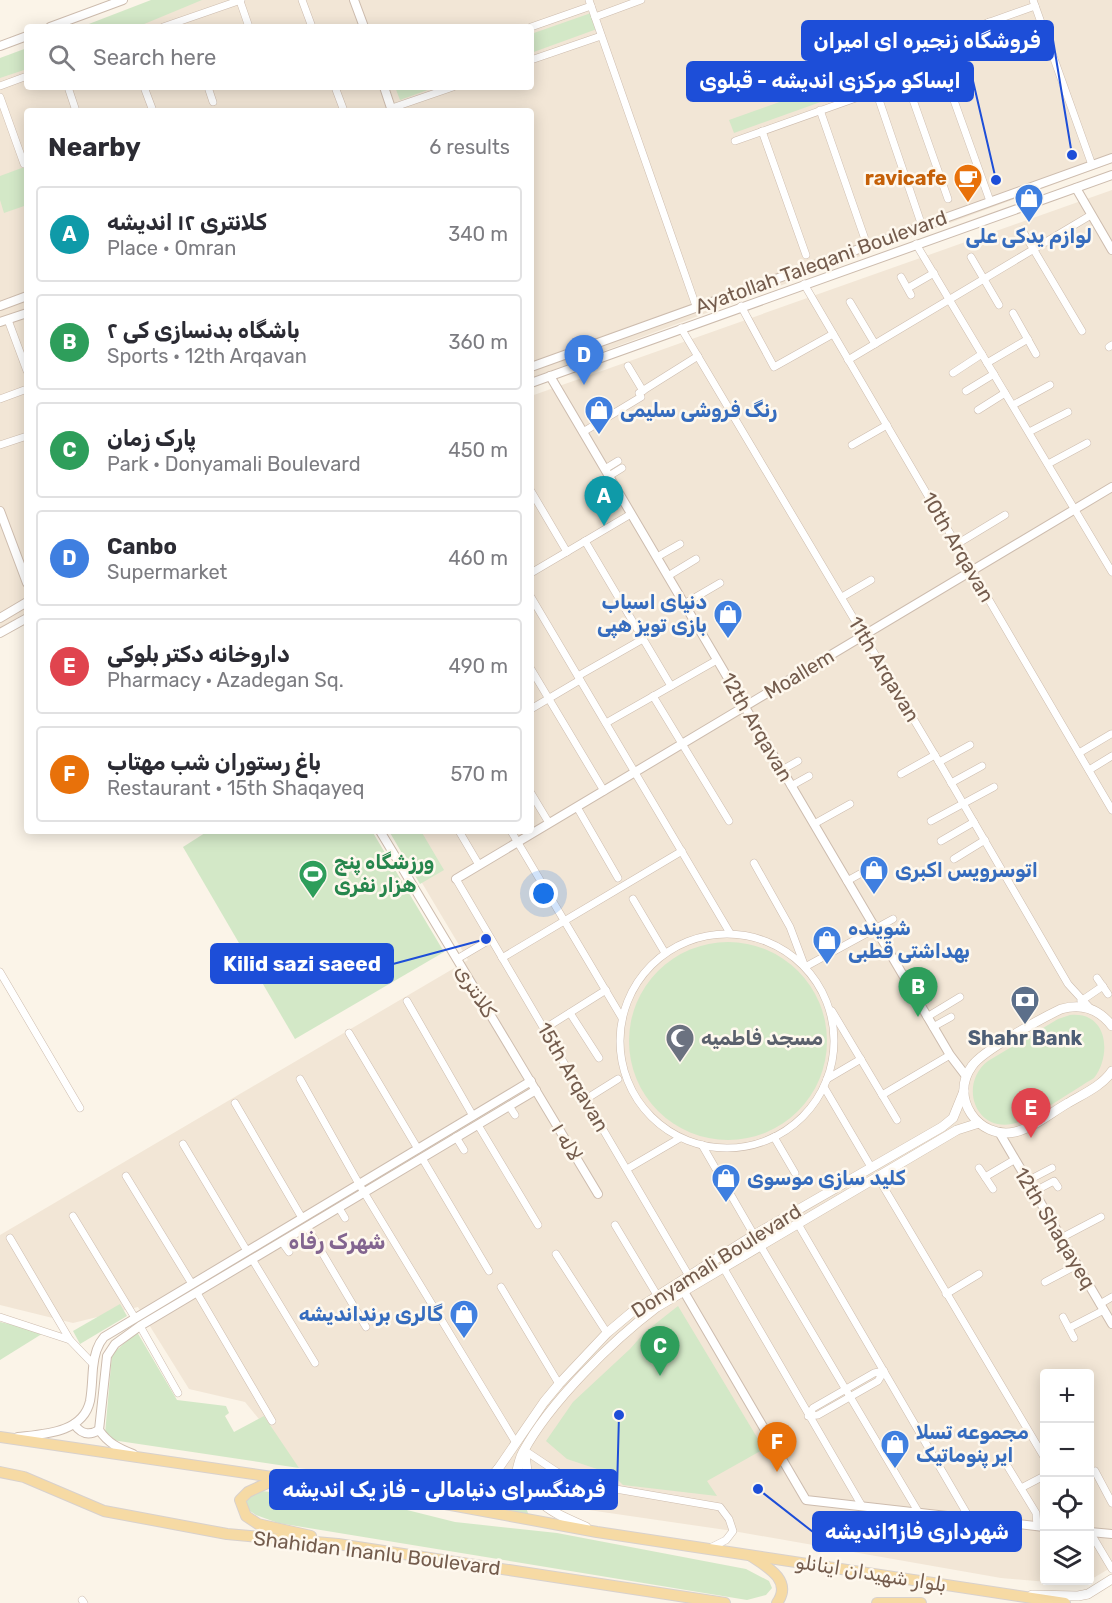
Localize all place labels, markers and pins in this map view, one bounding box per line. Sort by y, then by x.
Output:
callout: فروشگاه زنجیره ای امیران [802,21,1053,60]
callout: ایساکو مرکزی اندیشه - قبلوی [687,62,973,101]
cafe icon: ravicafe [952,162,984,204]
place label: ravicafe [865,166,947,190]
shop icon: لوازم یدکی علی [1013,182,1045,224]
place label: لوازم یدکی علی [966,224,1092,249]
pin: D [564,336,604,385]
shop icon: رنگ فروشی سلیمی [583,394,615,436]
place label: رنگ فروشی سلیمی [620,398,777,422]
pin: A [584,476,624,526]
place label: دنیای اسباب بازی تویز هپی [597,590,707,639]
shop icon: دنیای اسباب بازی تویز هپی [712,598,744,640]
place label: ورزشگاه پنج هزار نفری [334,850,434,897]
shop icon: اتوسرویس اکبری [858,854,890,896]
sports icon: ورزشگاه پنج هزار نفری [297,858,329,900]
place label: اتوسرویس اکبری [895,858,1038,882]
place label: شوینده بهداشتی قطبی [848,916,970,963]
shop icon: شوینده بهداشتی قطبی [811,924,843,966]
callout: Kilid sazi saeed [211,944,393,983]
pin: B [898,968,938,1017]
bank icon: Shahr Bank [1009,984,1041,1026]
mosque icon: مسجد فاطمیه [664,1022,696,1064]
place label: مسجد فاطمیه [701,1026,823,1050]
place label: Shahr Bank [968,1026,1083,1050]
pin: E [1012,1088,1050,1138]
shop icon: کلید سازی موسوی [710,1162,742,1204]
place label: کلید سازی موسوی [747,1166,906,1190]
shop icon: گالری برنداندیشه [448,1298,480,1340]
place label: گالری برنداندیشه [299,1302,443,1326]
pin: C [640,1326,680,1376]
place label: مجموعه تسلا ایر پنوماتیک [916,1420,1029,1469]
pin: F [758,1422,796,1472]
shop icon: مجموعه تسلا ایر پنوماتیک [879,1428,911,1470]
callout: فرهنگسرای دنیامالی - فاز یک اندیشه [270,1470,617,1509]
callout: شهرداری فاز1اندیشه [813,1512,1021,1551]

